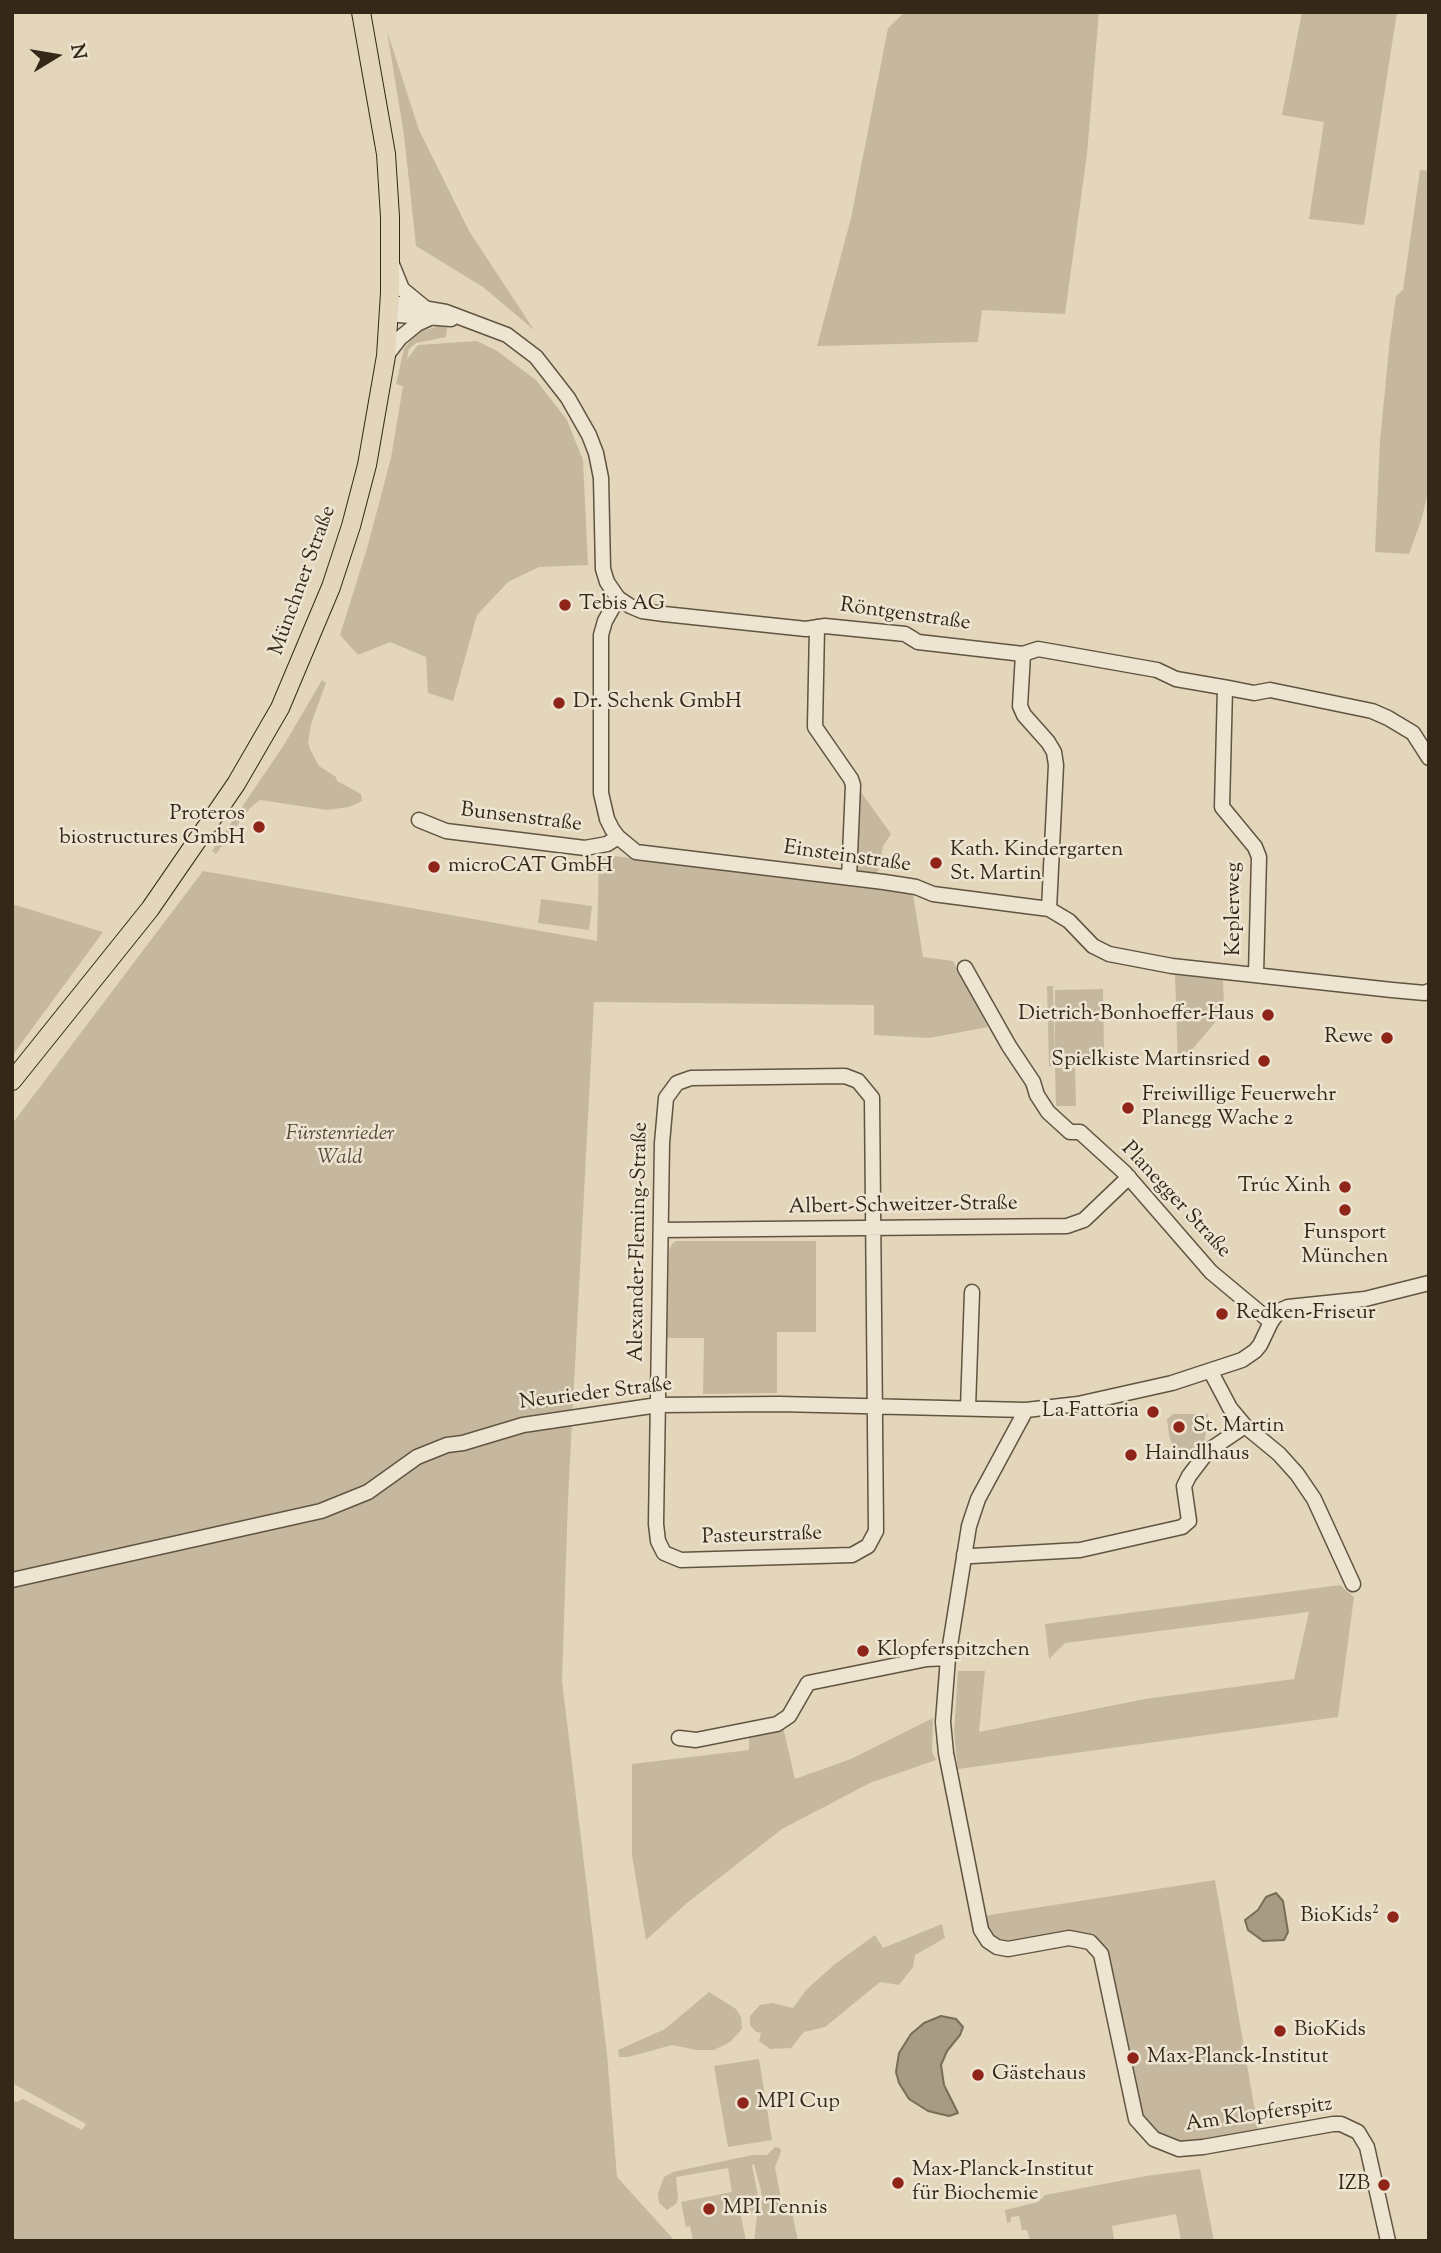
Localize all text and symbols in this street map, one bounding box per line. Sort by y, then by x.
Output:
north arrow [21,21,91,91]
text: N [62,42,92,62]
street label: Münchner Straße [265,503,343,659]
place label: Tebis AG [579,592,665,618]
street label: Röntgenstraße [838,594,972,638]
marker: Tebis AG [557,597,573,613]
place label: Dr. Schenk GmbH [573,690,742,716]
marker: Dr. Schenk GmbH [551,695,567,711]
street label: Bunsenstraße [459,799,583,839]
place label: Proteros biostructures GmbH [59,802,245,852]
marker: Proteros biostructures GmbH [251,819,267,835]
street label: Einsteinstraße [782,837,912,879]
place label: Kath. Kindergarten St. Martin [950,838,1124,888]
place label: microCAT GmbH [448,854,613,880]
marker: Kath. Kindergarten St. Martin [928,855,944,871]
marker: microCAT GmbH [426,859,442,875]
street label: Keplerweg [1222,862,1248,956]
place label: Dietrich-Bonhoeffer-Haus [1018,1002,1254,1028]
marker: Dietrich-Bonhoeffer-Haus [1260,1007,1276,1023]
place label: Rewe [1324,1025,1373,1051]
marker: Rewe [1379,1030,1395,1046]
place label: Spielkiste Martinsried [1051,1048,1250,1074]
marker: Spielkiste Martinsried [1256,1053,1272,1069]
place label: Freiwillige Feuerwehr Planegg Wache 2 [1142,1083,1336,1133]
marker: Freiwillige Feuerwehr Planegg Wache 2 [1120,1100,1136,1116]
park label: Fürstenrieder Wald [286,1122,394,1172]
street label: Alexander-Fleming-Straße [625,1122,655,1362]
street label: Planegger Straße [1115,1138,1235,1264]
place label: Trúc Xinh [1238,1174,1331,1200]
marker: Trúc Xinh [1337,1179,1353,1195]
street label: Albert-Schweitzer-Straße [788,1192,1018,1222]
marker: Funsport München [1337,1202,1353,1218]
place label: Funsport München [1302,1221,1388,1271]
place label: Redken-Friseur [1236,1301,1376,1327]
marker: Redken-Friseur [1214,1306,1230,1322]
street label: Neurieder Straße [518,1373,674,1417]
place label: La Fattoria [1042,1399,1139,1425]
marker: La Fattoria [1145,1404,1161,1420]
place label: St. Martin [1193,1414,1285,1440]
marker: St. Martin [1171,1419,1187,1435]
place label: Haindlhaus [1145,1442,1249,1468]
marker: Haindlhaus [1123,1447,1139,1463]
street label: Pasteurstraße [701,1522,823,1552]
place label: Klopferspitzchen [877,1638,1030,1664]
marker: Klopferspitzchen [855,1643,871,1659]
place label: BioKids² [1300,1904,1379,1930]
marker: BioKids² [1385,1909,1401,1925]
place label: BioKids [1294,2018,1366,2044]
marker: BioKids [1272,2023,1288,2039]
place label: Max-Planck-Institut [1147,2045,1329,2071]
marker: Max-Planck-Institut [1125,2050,1141,2066]
place label: Gästehaus [992,2062,1086,2088]
marker: Gästehaus [970,2067,986,2083]
place label: MPI Cup [757,2090,840,2116]
street label: Am Klopferspitz [1184,2093,1334,2139]
marker: MPI Cup [735,2095,751,2111]
place label: Max-Planck-Institut für Biochemie [912,2158,1094,2208]
place label: IZB [1338,2172,1370,2198]
marker: Max-Planck-Institut für Biochemie [890,2175,906,2191]
marker: IZB [1376,2177,1392,2193]
place label: MPI Tennis [723,2196,827,2222]
marker: MPI Tennis [701,2201,717,2217]

